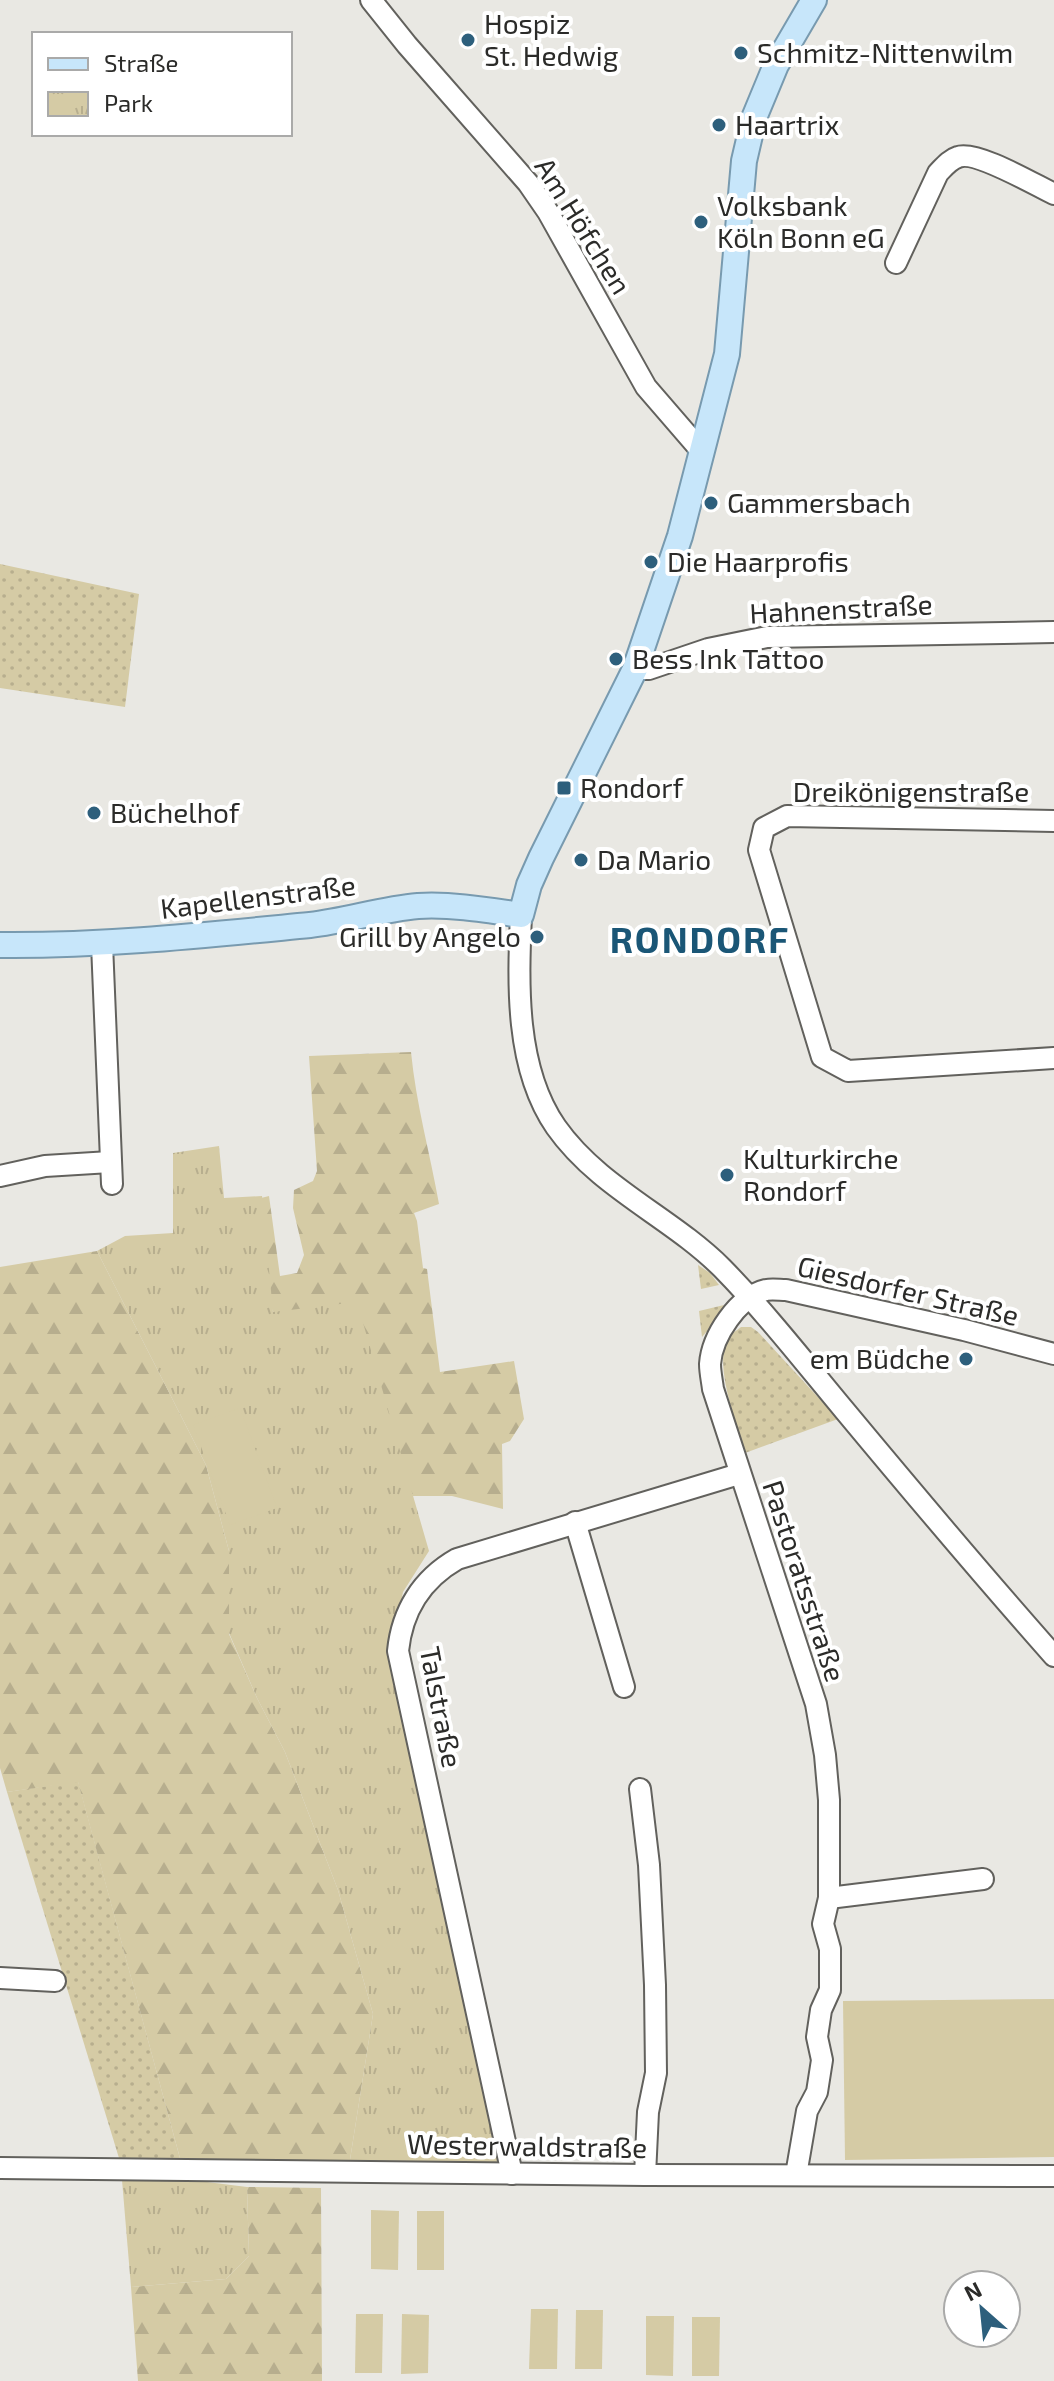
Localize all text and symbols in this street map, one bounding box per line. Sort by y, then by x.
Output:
place label: Hospiz St. Hedwig [484,6,619,72]
marker: Hospiz St. Hedwig [459,31,477,49]
legend [32,32,292,136]
place label: Schmitz-Nittenwilm [757,35,1013,69]
marker: Schmitz-Nittenwilm [732,44,750,62]
text: Straße [104,48,178,77]
text: Park [104,88,153,117]
place label: Haartrix [735,107,840,141]
marker: Haartrix [710,116,728,134]
street label: Am Höfchen [529,151,639,300]
place label: Volksbank Köln Bonn eG [717,188,885,254]
marker: Volksbank Köln Bonn eG [692,213,710,231]
place label: Gammersbach [727,485,911,519]
marker: Gammersbach [702,494,720,512]
place label: Die Haarprofis [667,544,849,578]
marker: Die Haarprofis [642,553,660,571]
street label: Hahnenstraße [749,586,933,630]
place label: Bess Ink Tattoo [632,641,824,675]
marker: Bess Ink Tattoo [607,650,625,668]
place label: Rondorf [580,770,685,804]
street label: Dreikönigenstraße [793,774,1029,808]
marker: Rondorf [555,779,573,797]
place label: Büchelhof [110,795,241,829]
marker: Büchelhof [85,804,103,822]
place label: Da Mario [597,842,711,876]
marker: Da Mario [572,851,590,869]
street label: Kapellenstraße [158,867,357,925]
district label: RONDORF [610,917,790,960]
place label: Grill by Angelo [339,919,521,953]
marker: Grill by Angelo [528,928,546,946]
place label: Kulturkirche Rondorf [743,1141,898,1207]
marker: Kulturkirche Rondorf [718,1166,736,1184]
street label: Giesdorfer Straße [794,1248,1022,1332]
place label: em Büdche [810,1341,950,1375]
marker: em Büdche [957,1350,975,1368]
street label: Pastoratsstraße [756,1476,853,1686]
street label: Talstraße [414,1643,470,1770]
street label: Westerwaldstraße [407,2126,647,2164]
north arrow [942,2269,1022,2349]
text: N [959,2275,985,2305]

